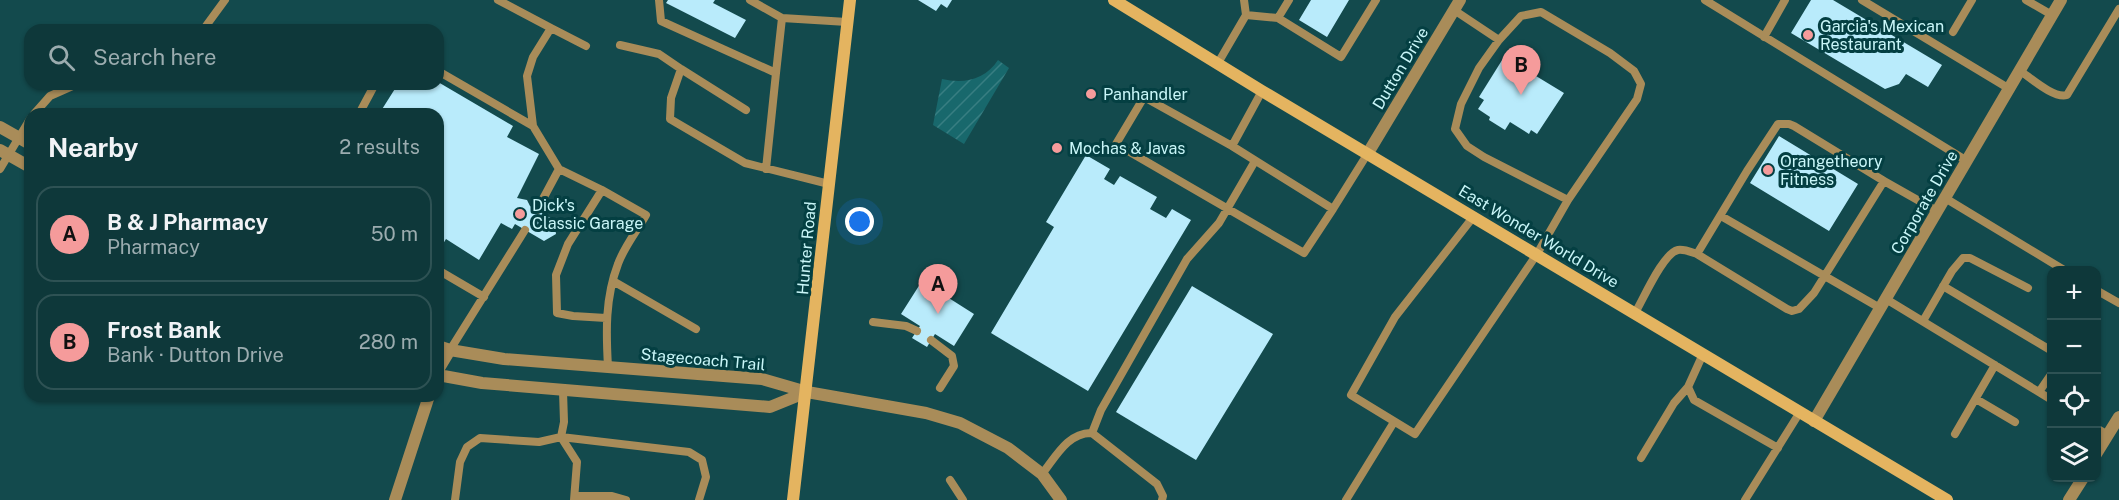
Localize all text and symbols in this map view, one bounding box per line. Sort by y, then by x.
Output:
place label: Garcia's Mexican Restaurant [1820,17,1944,54]
search box [24,24,444,90]
street label: Dutton Drive [1369,24,1432,113]
marker: Garcia's Mexican Restaurant [1801,28,1815,42]
icon: search [45,41,78,74]
text: Search here [93,44,217,70]
pin: B [1502,46,1540,95]
place label: Panhandler [1103,85,1188,104]
marker: Panhandler [1084,87,1098,101]
text: Nearby [48,132,138,163]
text: 2 results [339,135,420,159]
place label: Mochas & Javas [1069,139,1185,158]
marker: Mochas & Javas [1050,141,1064,155]
street label: Corporate Drive [1887,147,1962,257]
place label: Orangetheory Fitness [1780,152,1883,189]
marker: Orangetheory Fitness [1761,163,1775,177]
street label: East Wonder World Drive [1455,181,1622,292]
place label: Dick's Classic Garage [532,196,643,233]
street label: Hunter Road [793,201,820,296]
marker: Dick's Classic Garage [513,207,527,221]
your location [845,207,874,236]
text: B & J Pharmacy [107,209,268,235]
text: A [62,222,77,246]
text: 50 m [371,222,418,246]
text: Pharmacy [107,235,200,259]
pin: A [918,264,958,314]
map controls [2047,266,2101,482]
button: + [2047,266,2101,320]
text: Frost Bank [107,317,221,343]
button: − [2047,320,2101,374]
text: B [63,330,76,354]
text: 280 m [359,330,418,354]
text: Bank · Dutton Drive [107,343,284,367]
street label: Stagecoach Trail [640,345,766,374]
button: locate [2047,374,2101,428]
button: layers [2047,428,2101,482]

